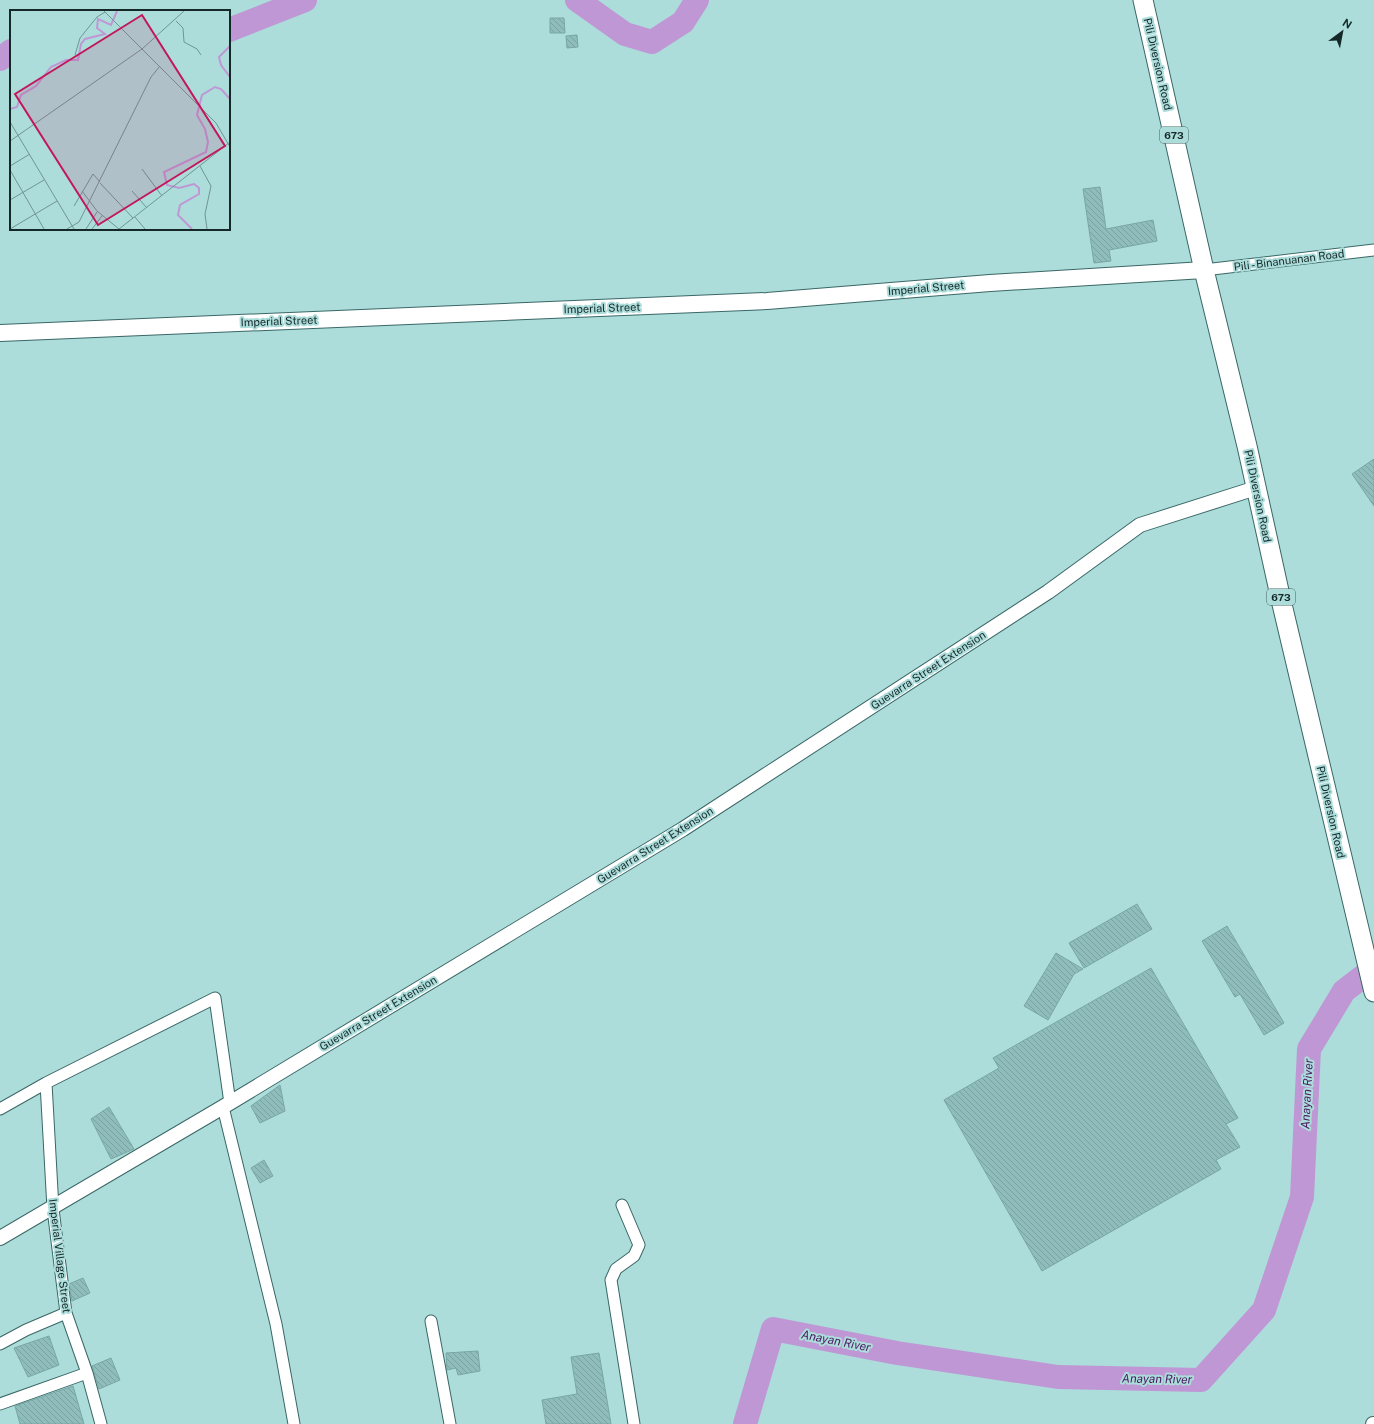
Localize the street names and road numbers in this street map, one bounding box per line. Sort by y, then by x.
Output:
street label: Pili Diversion Road [1142,17,1174,111]
road number: 673 [1160,127,1188,143]
street label: Pili - Binanuanan Road [1233,247,1345,273]
street label: Imperial Street [887,279,965,297]
street label: Imperial Street [563,301,641,315]
street label: Imperial Street [240,314,318,328]
street label: Pili Diversion Road [1242,449,1274,543]
road number: 673 [1267,589,1295,605]
street label: Guevarra Street Extension [868,628,988,712]
street label: Pili Diversion Road [1315,765,1347,859]
street label: Guevarra Street Extension [595,804,715,886]
street label: Guevarra Street Extension [317,973,439,1053]
street label: Imperial Village Street [47,1198,73,1314]

